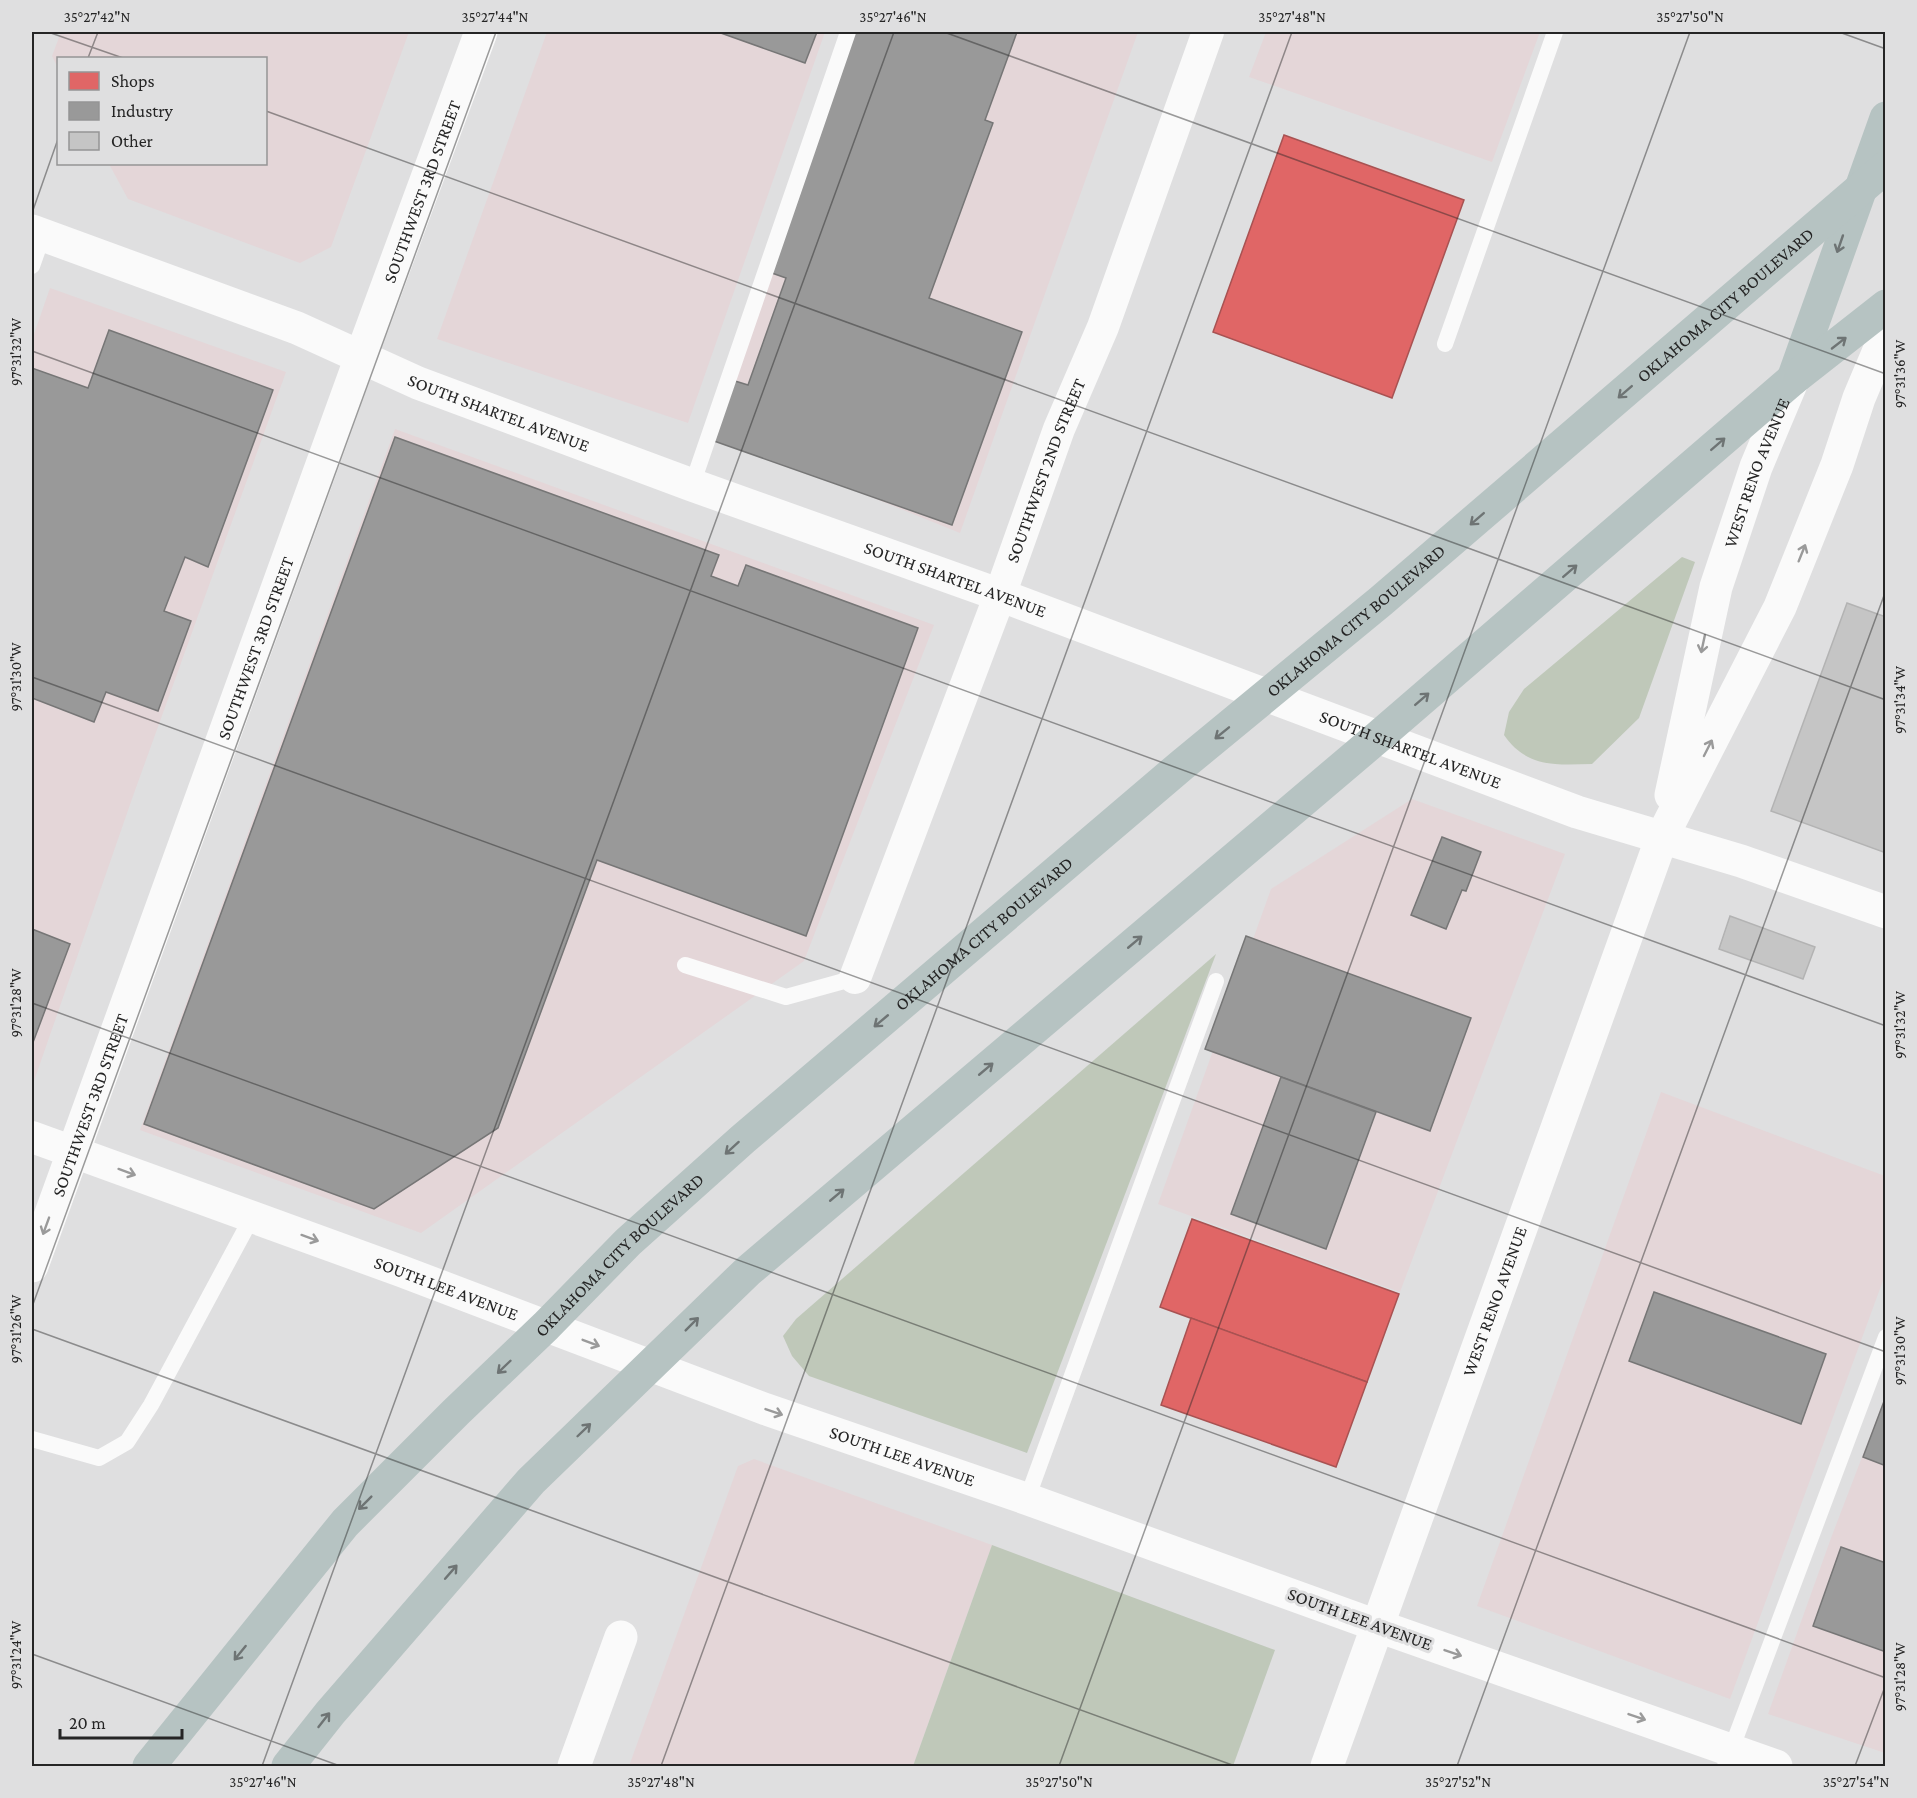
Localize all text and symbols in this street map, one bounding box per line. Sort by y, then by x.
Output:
text: 35°27'42"N [64,9,130,25]
text: 35°27'44"N [461,9,529,25]
text: 35°27'46"N [859,9,927,25]
text: 35°27'48"N [1258,9,1326,25]
text: 35°27'50"N [1656,9,1724,25]
legend [57,57,267,165]
text: Shops [111,71,155,91]
street label: SOUTHWEST 3RD STREET [379,97,465,286]
text: Industry [111,101,174,121]
text: Other [111,131,154,151]
street label: OKLAHOMA CITY BOULEVARD [1633,224,1818,387]
one-way arrow [1834,234,1845,253]
text: 97°31'32"W [8,318,24,386]
one-way arrow [1830,336,1846,349]
text: 97°31'36"W [1892,340,1908,408]
street label: SOUTH SHARTEL AVENUE [404,370,592,456]
street label: SOUTHWEST 2ND STREET [1002,376,1090,565]
one-way arrow [1618,385,1633,399]
street label: WEST RENO AVENUE [1720,395,1794,550]
one-way arrow [1710,437,1725,451]
one-way arrow [1470,512,1485,526]
street label: SOUTH SHARTEL AVENUE [861,537,1049,622]
street label: OKLAHOMA CITY BOULEVARD [1262,540,1449,701]
one-way arrow [1797,544,1808,563]
street label: SOUTHWEST 3RD STREET [213,554,298,742]
one-way arrow [1562,564,1577,578]
one-way arrow [1697,634,1708,653]
text: 97°31'30"W [8,642,24,712]
text: 97°31'34"W [1892,666,1908,734]
one-way arrow [1415,692,1430,706]
street label: SOUTH SHARTEL AVENUE [1317,706,1504,793]
one-way arrow [1214,726,1230,739]
one-way arrow [1702,739,1714,757]
street label: OKLAHOMA CITY BOULEVARD [891,853,1077,1015]
one-way arrow [1127,936,1143,949]
text: 97°31'28"W [8,968,24,1038]
text: 97°31'32"W [1892,991,1908,1059]
street label: SOUTHWEST 3RD STREET [48,1011,133,1199]
one-way arrow [873,1015,889,1028]
one-way arrow [978,1062,994,1075]
one-way arrow [725,1141,740,1155]
one-way arrow [117,1167,136,1178]
street label: OKLAHOMA CITY BOULEVARD [531,1169,708,1341]
one-way arrow [829,1188,845,1201]
one-way arrow [39,1217,50,1235]
street label: WEST RENO AVENUE [1458,1223,1531,1379]
one-way arrow [301,1234,319,1245]
street label: SOUTH LEE AVENUE [371,1252,521,1325]
text: 97°31'26"W [8,1294,24,1363]
text: 97°31'30"W [1892,1316,1908,1386]
one-way arrow [684,1317,699,1332]
one-way arrow [582,1339,600,1350]
one-way arrow [496,1359,511,1374]
one-way arrow [764,1407,783,1418]
one-way arrow [576,1422,591,1437]
street label: SOUTH LEE AVENUE [827,1422,978,1490]
one-way arrow [357,1496,372,1511]
one-way arrow [444,1565,458,1580]
street label: SOUTH LEE AVENUE [1285,1584,1435,1655]
text: 97°31'24"W [8,1621,24,1689]
text: 97°31'28"W [1892,1642,1908,1712]
one-way arrow [233,1645,246,1661]
one-way arrow [1443,1648,1462,1659]
scale bar [60,1702,182,1740]
one-way arrow [317,1712,330,1728]
text: 20 m [69,1713,106,1733]
one-way arrow [1627,1713,1646,1724]
text: 35°27'46"N [229,1774,297,1790]
text: 35°27'48"N [627,1774,695,1790]
text: 35°27'50"N [1025,1774,1093,1790]
text: 35°27'52"N [1425,1774,1491,1790]
text: 35°27'54"N [1823,1774,1889,1790]

